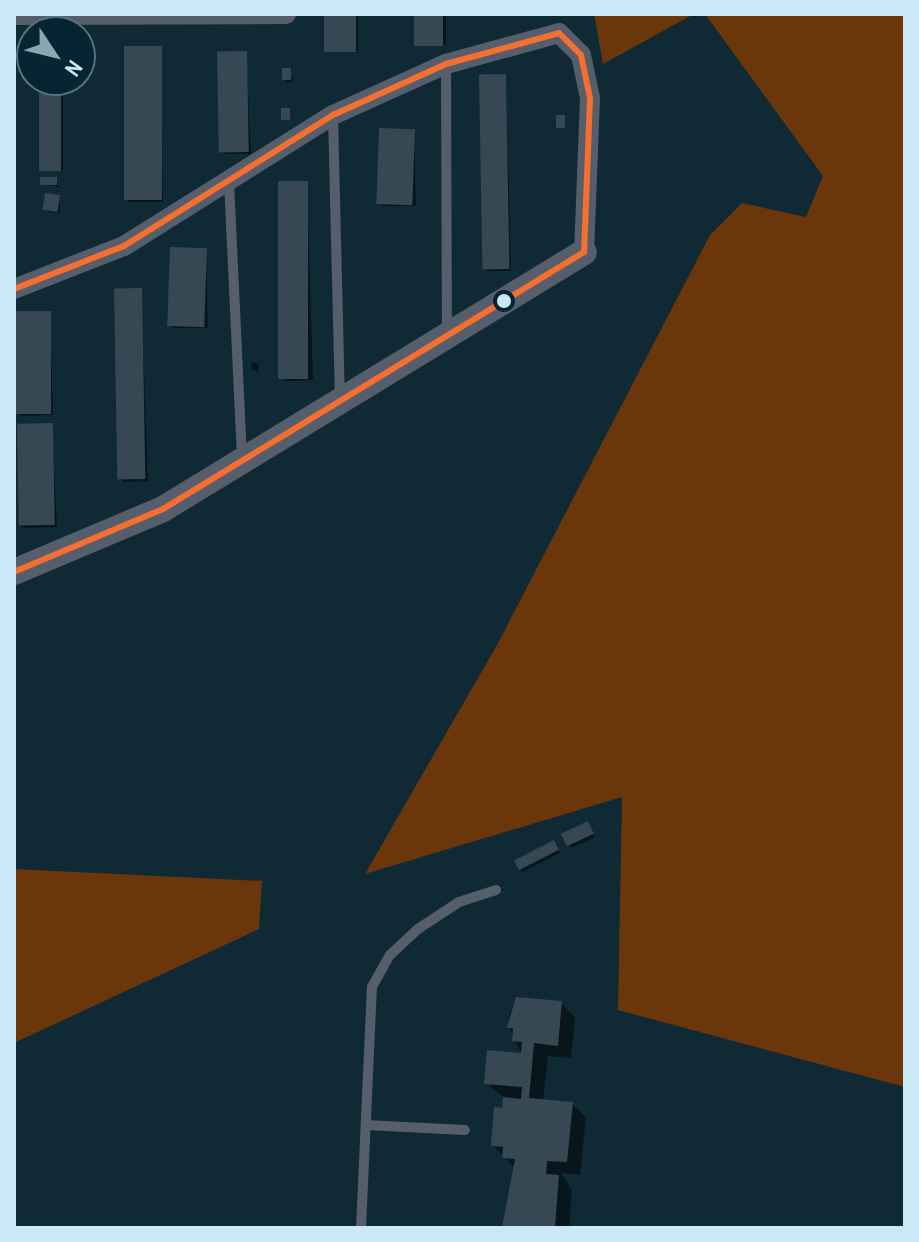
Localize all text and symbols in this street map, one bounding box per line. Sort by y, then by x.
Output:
north arrow [16,16,96,96]
text: N [58,55,90,83]
unlabelled marker [496,293,512,309]

